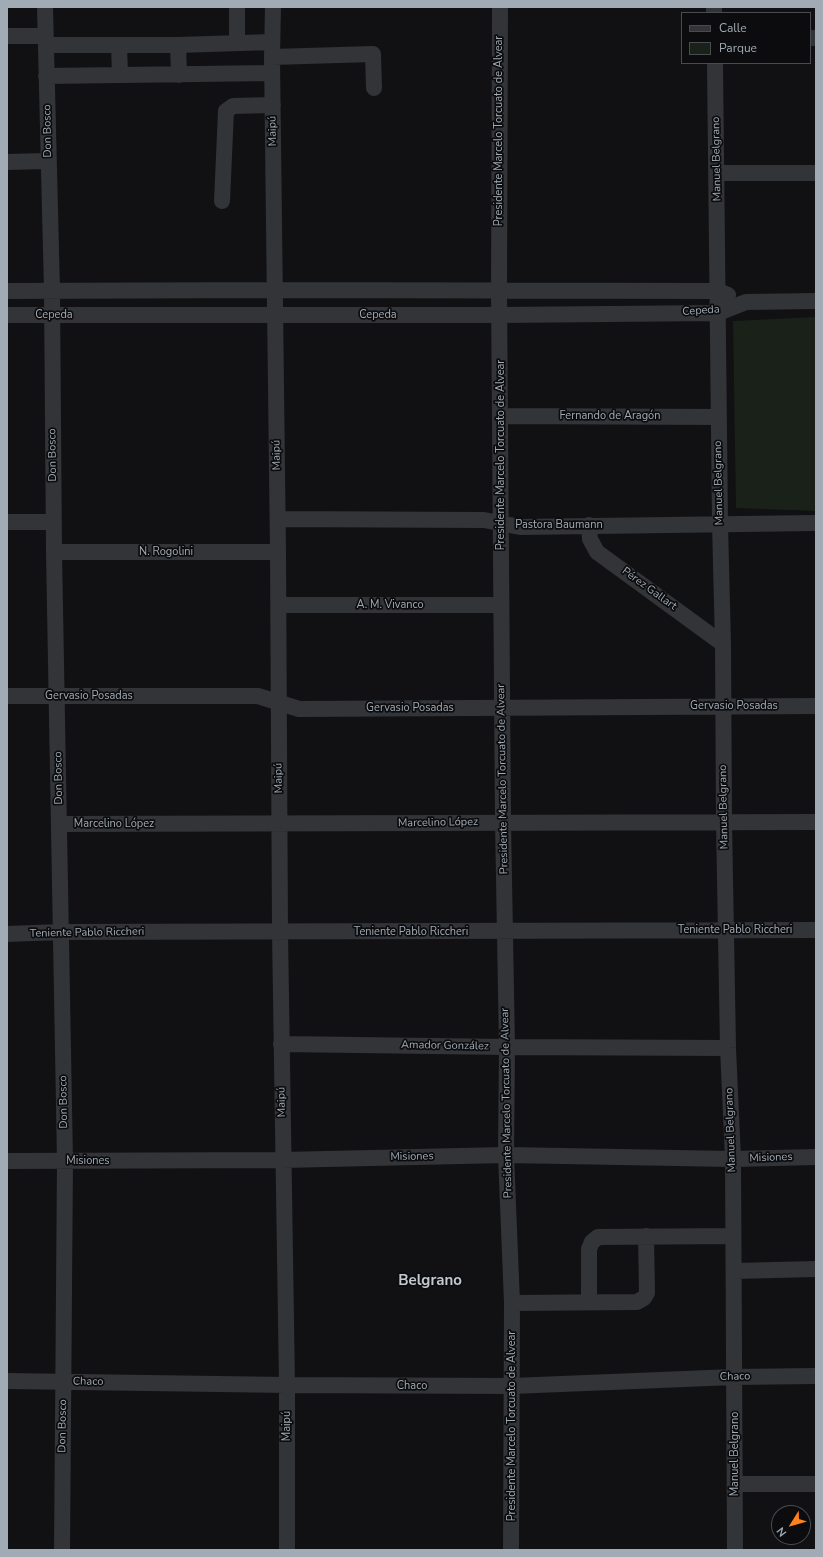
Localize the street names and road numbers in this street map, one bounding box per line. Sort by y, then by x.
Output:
street label: Presidente Marcelo Torcuato de Alvear [492,36,506,226]
street label: Don Bosco [41,104,55,158]
street label: Maipú [266,116,280,146]
street label: Manuel Belgrano [710,117,724,201]
street label: Cepeda [682,303,720,319]
street label: Cepeda [35,308,73,322]
street label: Cepeda [359,308,397,322]
street label: Presidente Marcelo Torcuato de Alvear [494,360,508,550]
street label: Fernando de Aragón [560,409,660,423]
street label: Don Bosco [46,428,60,482]
street label: Maipú [270,440,284,470]
street label: Manuel Belgrano [712,441,726,525]
street label: Pastora Baumann [515,518,603,532]
street label: N. Rogolini [139,545,193,559]
street label: Pérez Gallart [619,565,679,613]
street label: A. M. Vivanco [356,598,424,612]
street label: Presidente Marcelo Torcuato de Alvear [495,684,511,874]
street label: Gervasio Posadas [45,689,133,703]
street label: Gervasio Posadas [690,699,778,713]
street label: Gervasio Posadas [366,701,454,715]
street label: Don Bosco [52,751,66,805]
street label: Maipú [272,763,286,793]
street label: Manuel Belgrano [717,765,731,849]
street label: Marcelino López [398,816,478,830]
street label: Marcelino López [74,817,154,831]
street label: Teniente Pablo Riccheri [678,923,792,937]
street label: Teniente Pablo Riccheri [30,925,144,941]
street label: Teniente Pablo Riccheri [354,925,468,939]
street label: Presidente Marcelo Torcuato de Alvear [499,1008,515,1198]
street label: Amador González [401,1039,489,1053]
street label: Don Bosco [57,1075,71,1129]
street label: Maipú [275,1087,289,1117]
street label: Manuel Belgrano [723,1087,739,1173]
street label: Misiones [390,1150,434,1164]
street label: Misiones [749,1151,793,1165]
street label: Misiones [66,1154,110,1168]
street label: Presidente Marcelo Torcuato de Alvear [505,1331,519,1521]
street label: Chaco [720,1370,750,1384]
street label: Chaco [73,1375,103,1389]
street label: Chaco [397,1379,427,1393]
street label: Don Bosco [56,1399,70,1453]
street label: Maipú [280,1411,294,1441]
street label: Manuel Belgrano [728,1412,742,1496]

